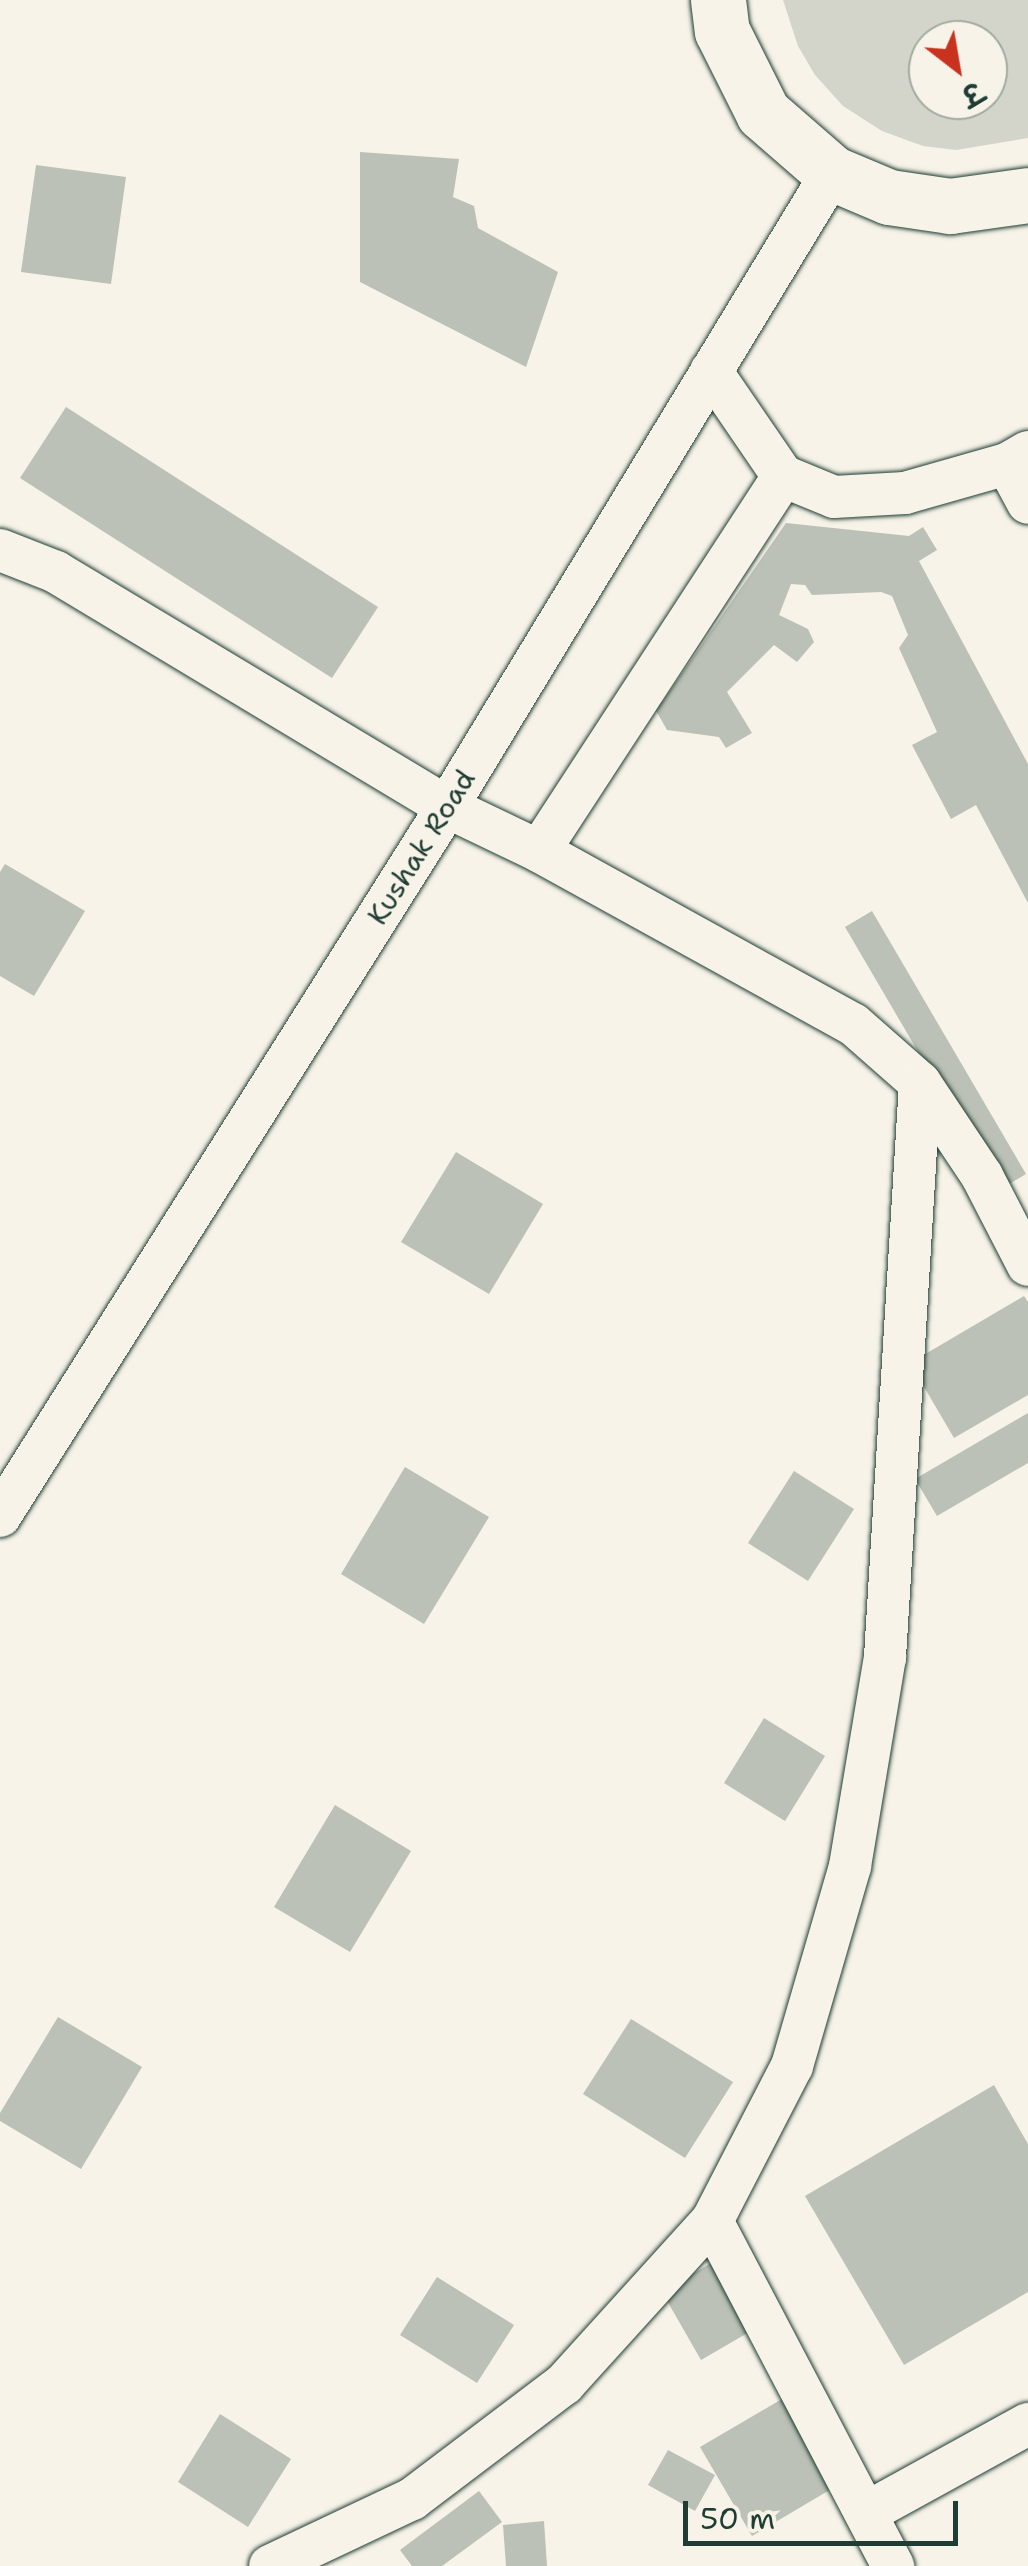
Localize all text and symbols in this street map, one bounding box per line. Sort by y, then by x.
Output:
north arrow [908,20,1008,120]
text: उ [955,73,990,115]
street label: Kushak Road [360,763,482,931]
scale bar [688,2481,963,2543]
text: 50 m [700,2498,775,2539]

